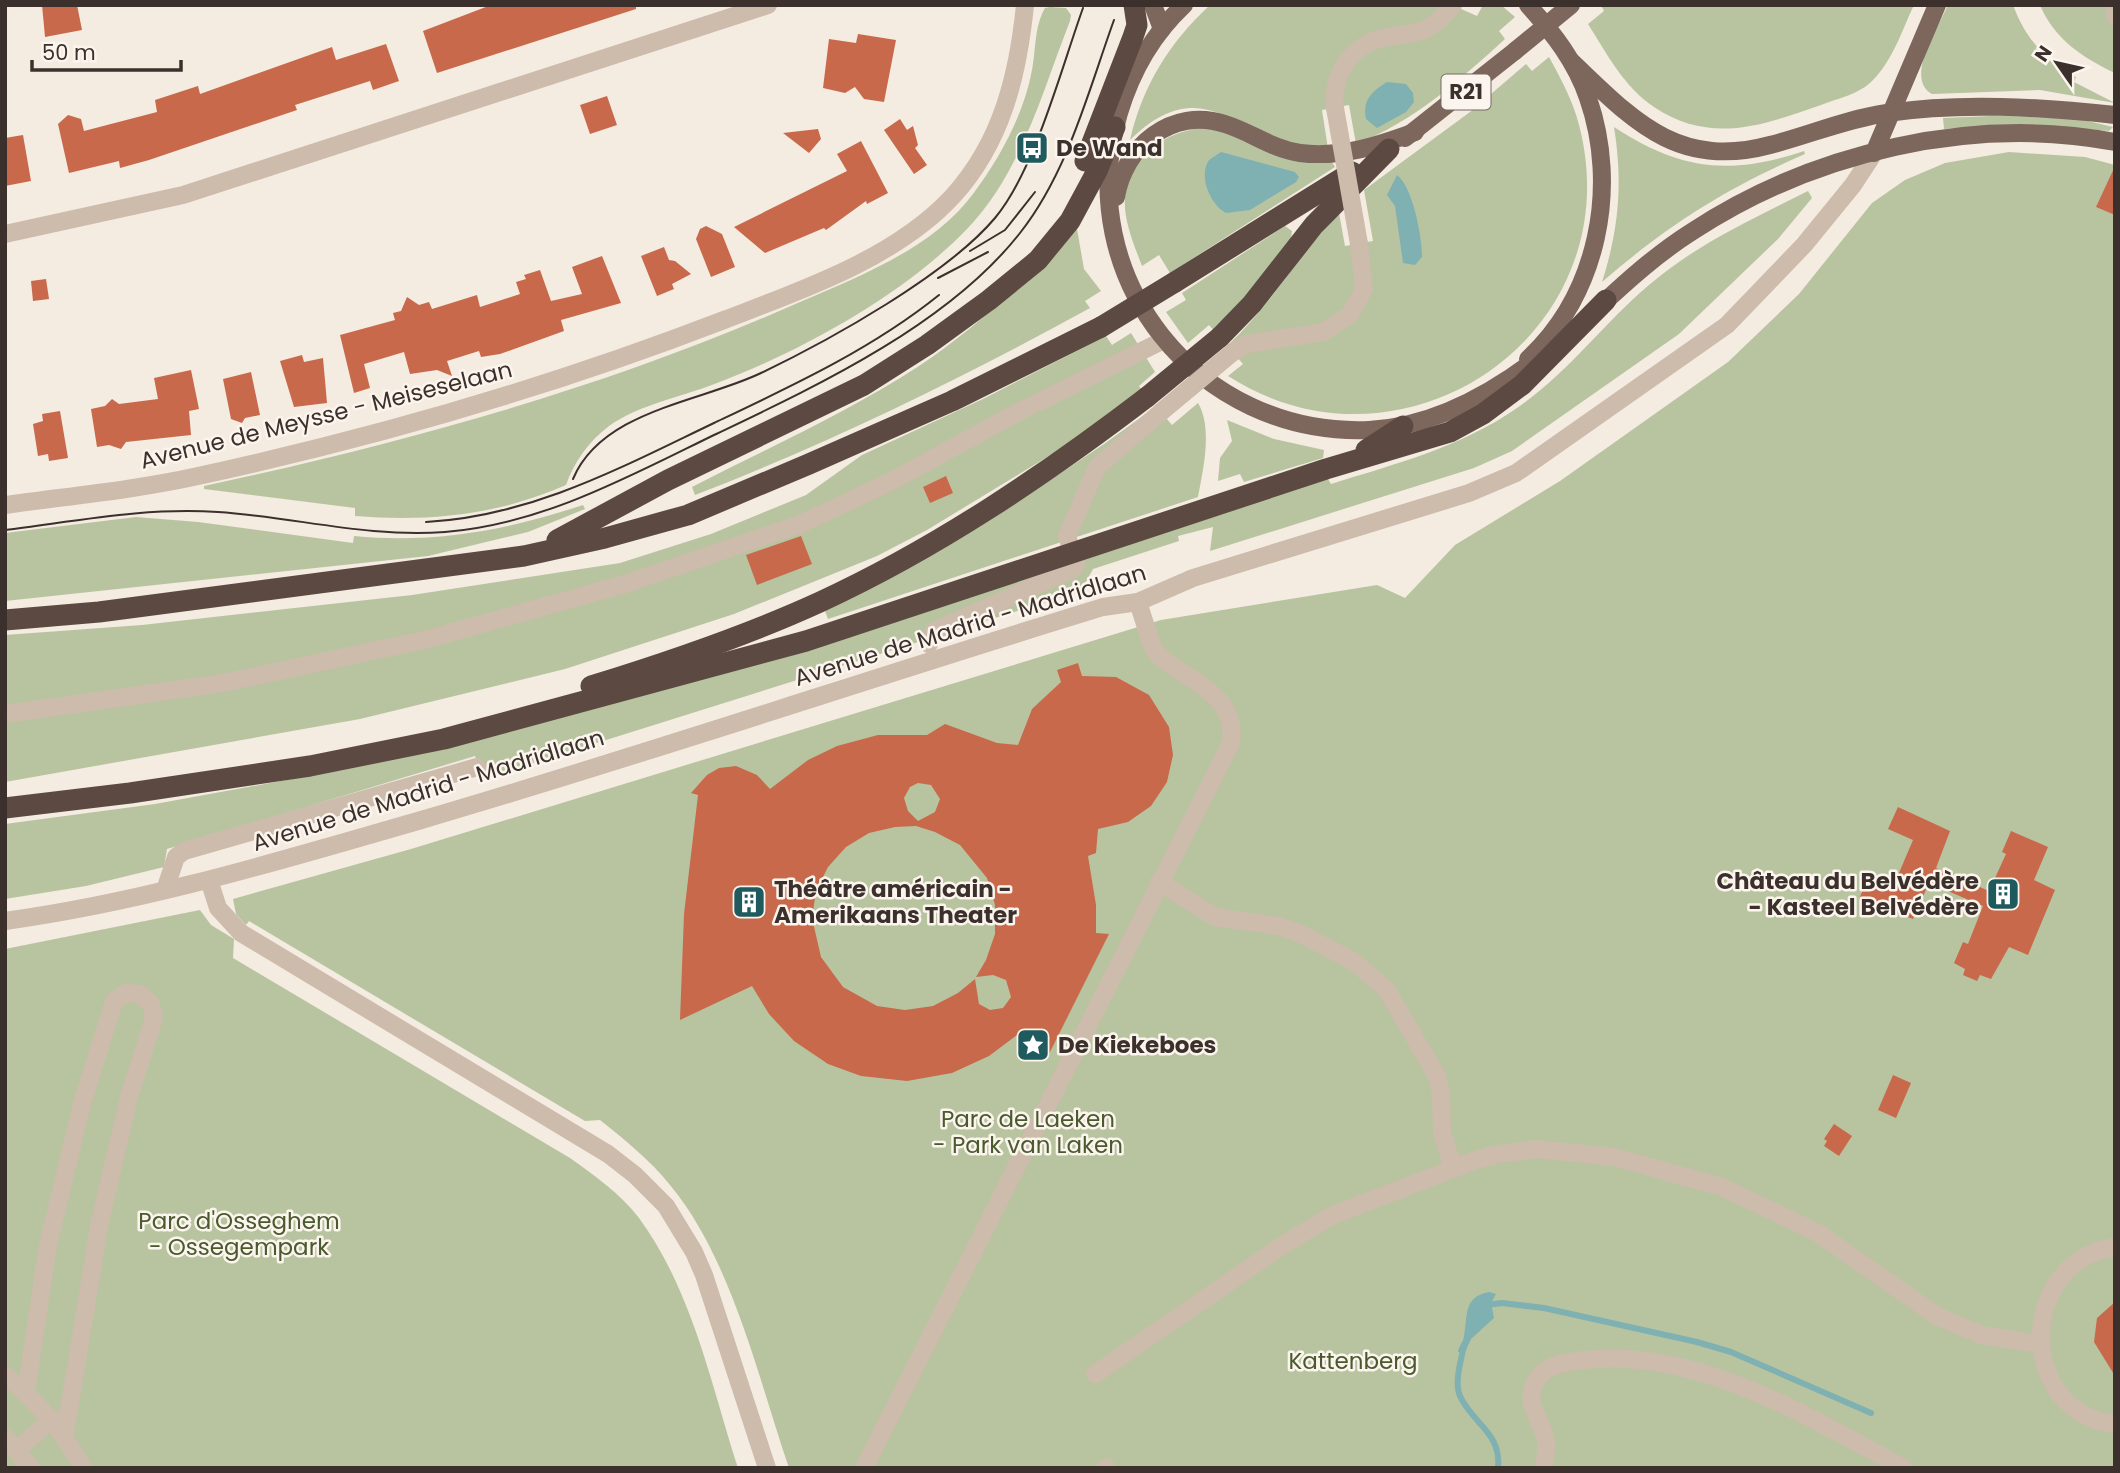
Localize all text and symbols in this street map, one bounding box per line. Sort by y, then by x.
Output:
scale bar [32,28,180,72]
north arrow [2022,28,2092,98]
text: 50 m [42,38,96,67]
text: N [2028,40,2059,67]
road number: R21 [1442,74,1490,110]
bus stop icon: De Wand [1013,129,1051,167]
place label: De Wand [1056,132,1163,164]
street label: Avenue de Meysse - Meiseselaan [137,353,515,477]
street label: Avenue de Madrid - Madridlaan [790,556,1150,694]
street label: Avenue de Madrid - Madridlaan [248,721,608,859]
place label: Château du Belvédère - Kasteel Belvédère [1716,865,1979,923]
place label: Théâtre américain - Amerikaans Theater [774,873,1017,931]
building icon: Château du Belvédère - Kasteel Belvédère [1984,875,2022,913]
building icon: Théâtre américain - Amerikaans Theater [730,883,768,921]
place icon: De Kiekeboes [1014,1026,1052,1064]
place label: De Kiekeboes [1058,1029,1216,1061]
park label: Parc de Laeken - Park van Laken [933,1103,1123,1161]
park label: Parc d'Osseghem - Ossegempark [138,1205,340,1263]
park label: Kattenberg [1289,1345,1417,1377]

